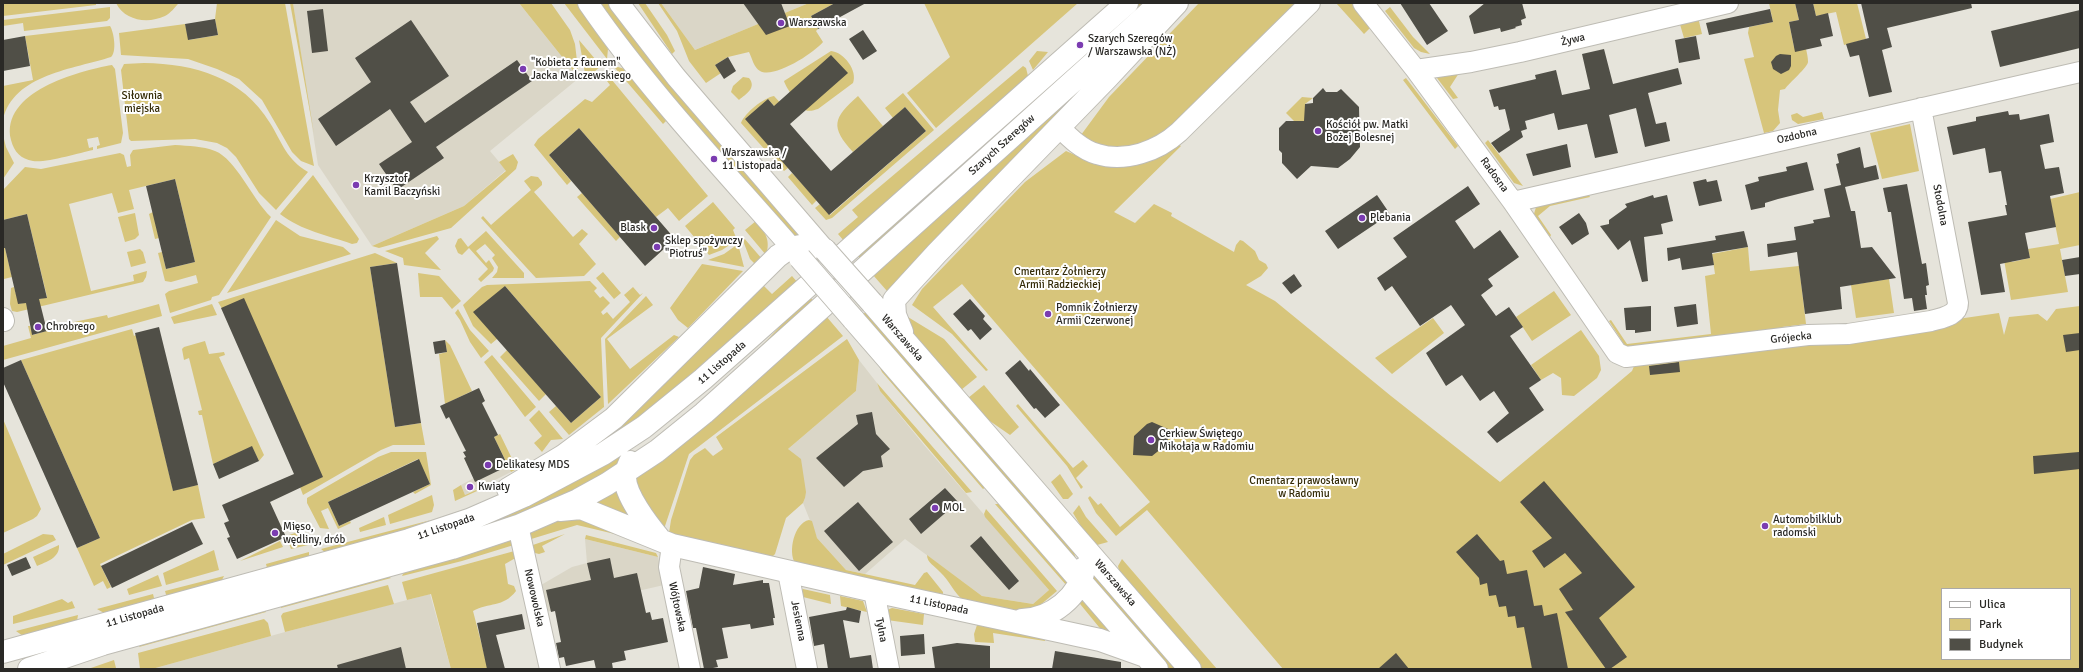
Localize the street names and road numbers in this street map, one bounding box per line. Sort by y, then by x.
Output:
street label: Żywa [1560,31,1586,49]
street label: Szarych Szeregów [966,112,1038,178]
street label: Ozdobna [1776,125,1818,147]
street label: Radosna [1477,155,1511,195]
street label: Stodolna [1930,183,1950,227]
street label: Warszawska [878,312,926,364]
street label: Grójecka [1770,329,1812,347]
street label: 11 Listopada [695,338,749,388]
street label: 11 Listopada [416,511,476,543]
street label: Warszawska [1091,557,1139,609]
street label: Nowowolska [521,568,547,628]
street label: Wójtowska [665,581,689,633]
street label: 11 Listopada [908,592,970,618]
street label: Jesienna [788,599,808,643]
street label: 11 Listopada [104,601,166,631]
street label: Tylna [872,617,890,643]

